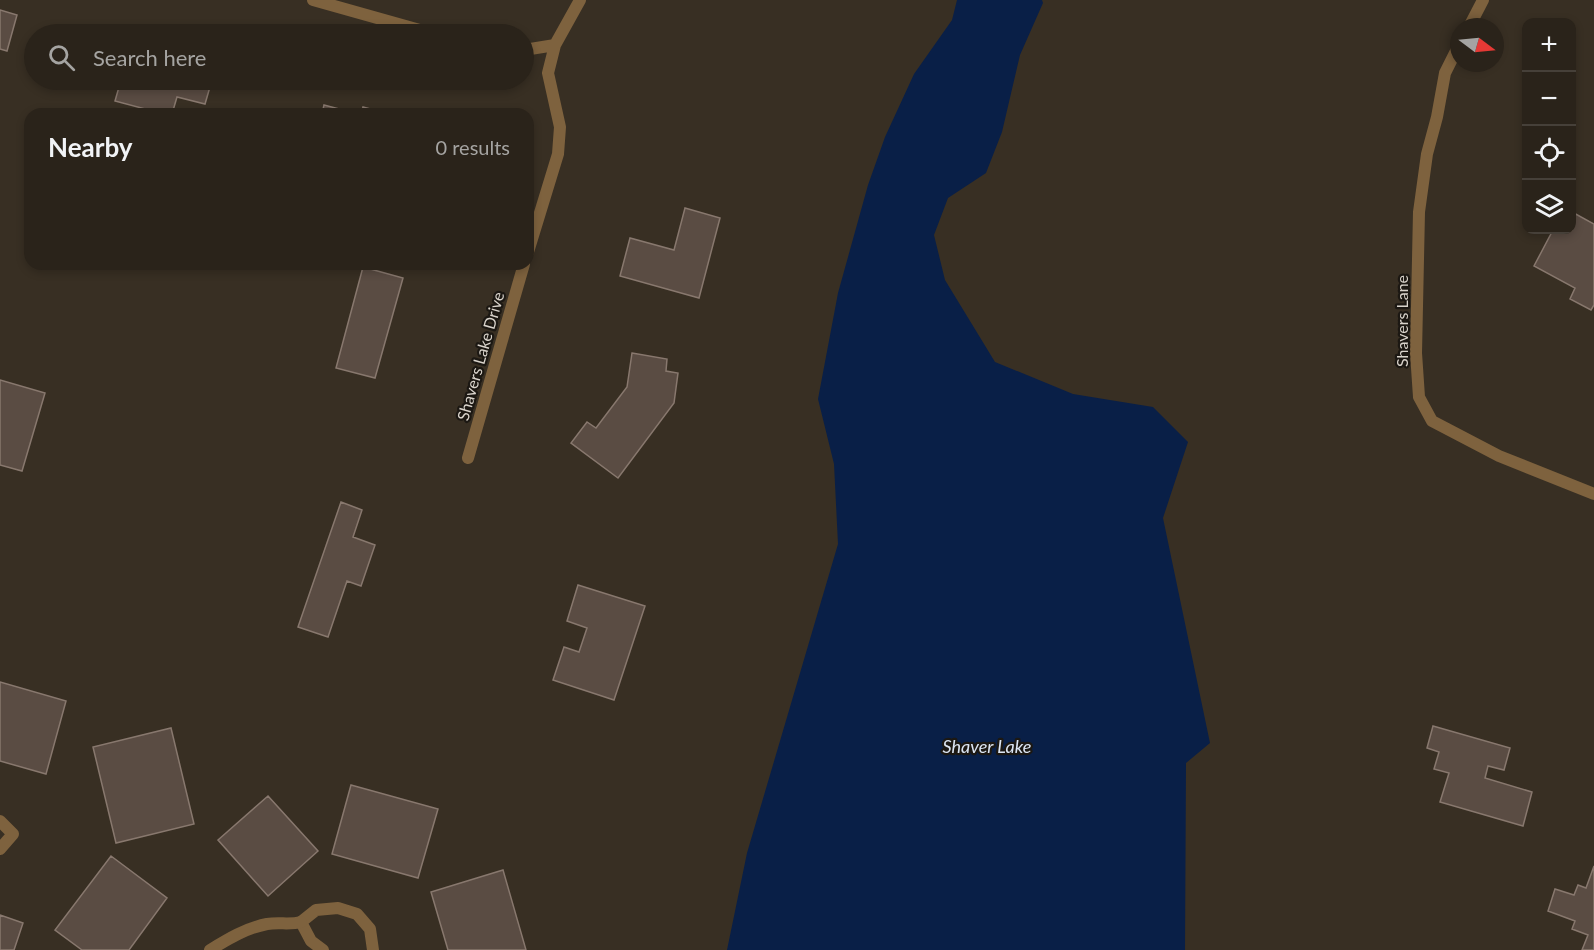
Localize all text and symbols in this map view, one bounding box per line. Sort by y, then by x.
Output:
north arrow [1450,18,1504,72]
map controls [1522,18,1576,234]
button: + [1522,18,1576,72]
search box [24,24,534,90]
icon: search [45,41,78,74]
text: Search here [93,44,206,71]
button: − [1522,72,1576,126]
button: locate [1522,126,1576,180]
text: Nearby [48,131,133,163]
text: 0 results [435,135,510,159]
button: layers [1522,180,1576,234]
street label: Shavers Lane [1392,275,1411,367]
street label: Shavers Lake Drive [453,289,507,423]
water label: Shaver Lake [943,735,1031,757]

